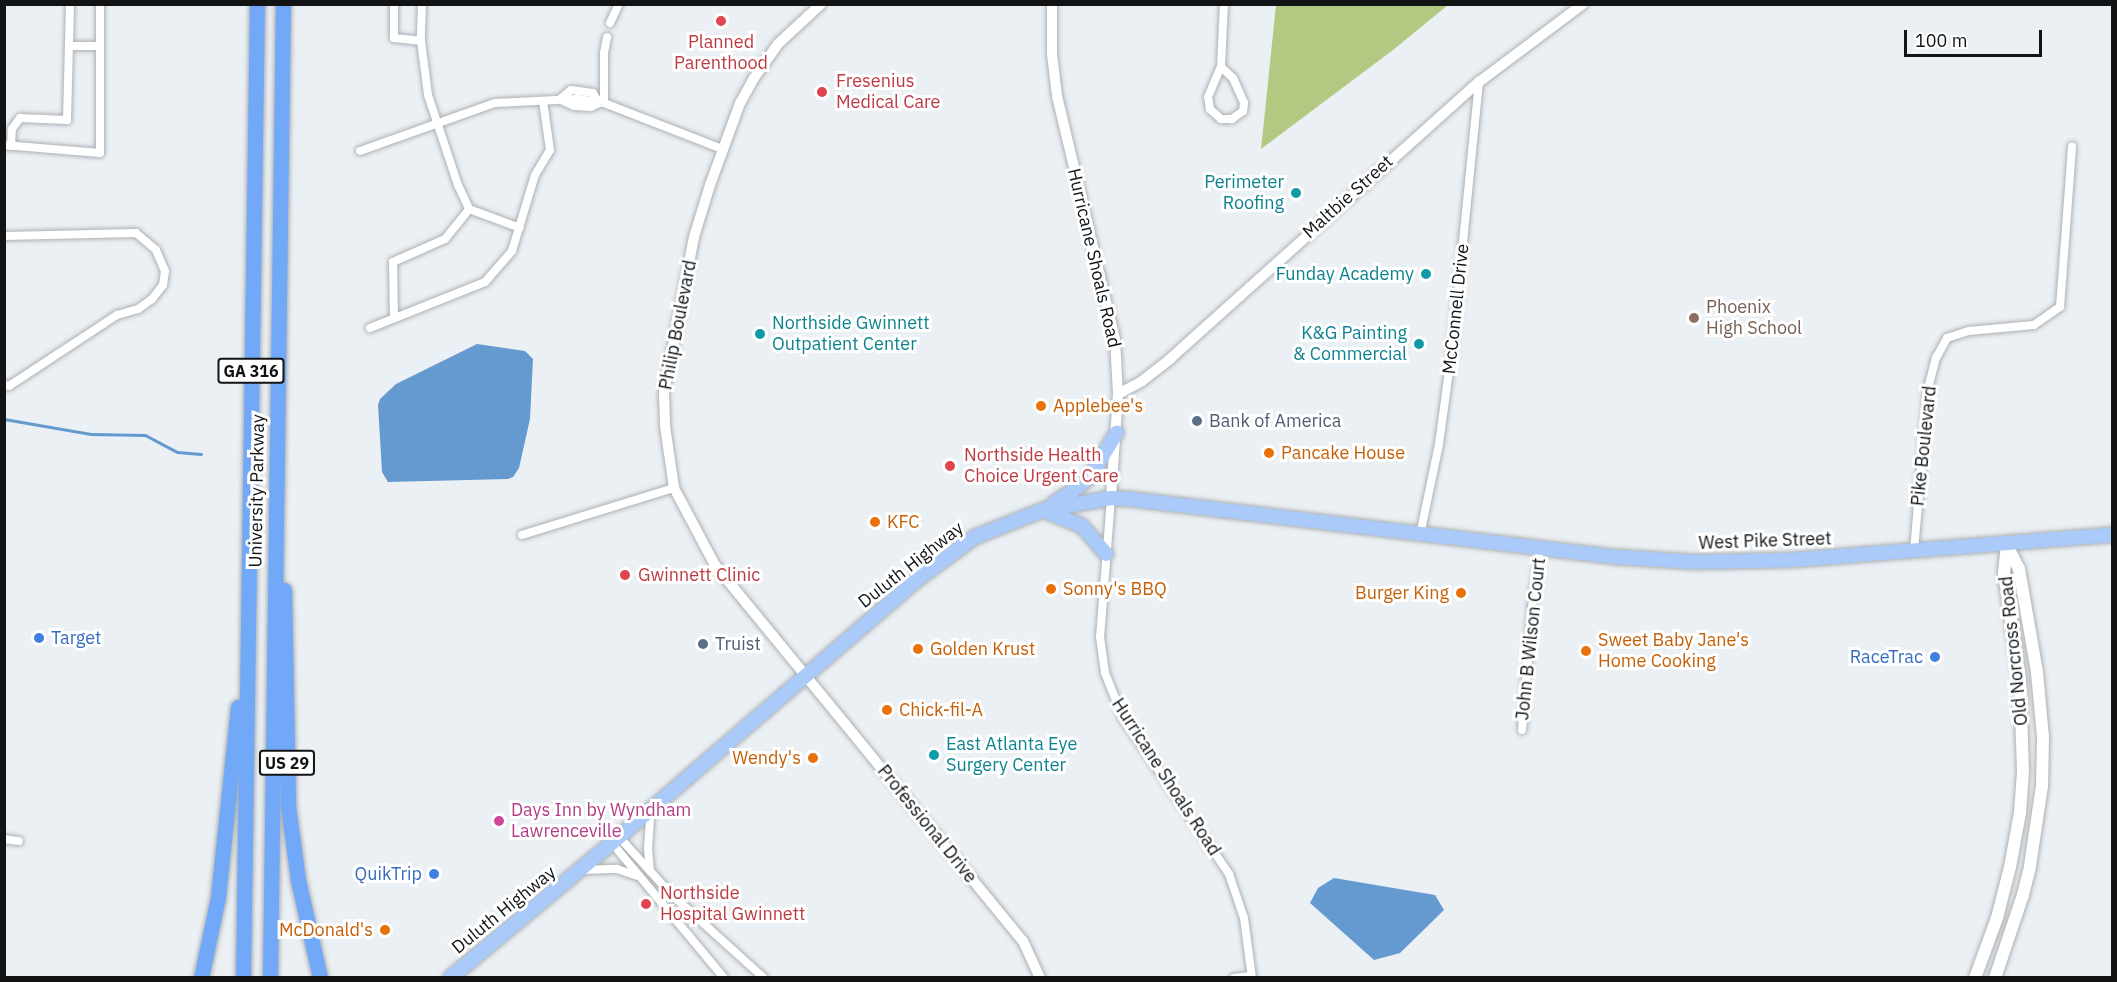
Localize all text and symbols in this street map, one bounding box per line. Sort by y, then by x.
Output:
marker: Planned Parenthood [712,12,730,30]
scale bar [1907,18,2045,56]
text: 100 m [1915,29,1967,52]
place label: Planned Parenthood [674,32,768,74]
place label: Fresenius Medical Care [836,71,940,113]
marker: Fresenius Medical Care [813,83,831,101]
street label: Maltbie Street [1298,151,1398,243]
street label: Hurricane Shoals Road [1063,166,1125,350]
place label: Perimeter Roofing [1204,172,1284,214]
marker: Perimeter Roofing [1289,186,1303,200]
street label: McConnell Drive [1438,243,1474,375]
street label: Philip Boulevard [655,258,701,392]
place label: Funday Academy [1276,263,1414,285]
marker: Funday Academy [1419,267,1433,281]
place label: Phoenix High School [1706,297,1802,340]
marker: Phoenix High School [1687,311,1701,325]
place label: Northside Gwinnett Outpatient Center [772,313,929,356]
place label: K&G Painting & Commercial [1293,323,1407,366]
marker: Northside Gwinnett Outpatient Center [753,327,767,341]
marker: K&G Painting & Commercial [1412,337,1426,351]
road number: GA 316 [216,358,286,384]
street label: Pike Boulevard [1907,385,1941,507]
place label: Applebee's [1053,395,1143,417]
marker: Applebee's [1034,399,1048,413]
place label: Bank of America [1209,410,1341,432]
street label: University Parkway [245,414,269,568]
marker: Bank of America [1190,414,1204,428]
place label: Pancake House [1281,442,1405,464]
place label: Northside Health Choice Urgent Care [964,445,1119,488]
marker: Pancake House [1262,446,1276,460]
marker: Northside Health Choice Urgent Care [941,457,959,475]
place label: KFC [887,511,919,533]
marker: KFC [868,515,882,529]
street label: Duluth Highway [854,517,968,613]
street label: West Pike Street [1698,528,1832,554]
street label: John B Wilson Court [1512,557,1550,721]
place label: Gwinnett Clinic [638,564,760,586]
marker: Gwinnett Clinic [616,566,634,584]
street label: Old Norcross Road [1995,575,2033,727]
place label: Sonny's BBQ [1063,578,1167,600]
marker: Sonny's BBQ [1044,582,1058,596]
place label: Burger King [1355,582,1449,604]
marker: Burger King [1454,586,1468,600]
place label: Target [51,627,101,649]
place label: Sweet Baby Jane's Home Cooking [1598,630,1749,672]
marker: Target [32,631,46,645]
place label: Truist [715,633,761,655]
marker: Truist [696,637,710,651]
place label: Golden Krust [930,638,1035,660]
marker: Golden Krust [911,642,925,656]
marker: Sweet Baby Jane's Home Cooking [1579,644,1593,658]
place label: RaceTrac [1850,646,1923,668]
marker: RaceTrac [1928,650,1942,664]
street label: Hurricane Shoals Road [1107,694,1225,860]
place label: Chick-fil-A [899,699,983,721]
marker: Chick-fil-A [880,703,894,717]
place label: East Atlanta Eye Surgery Center [946,734,1077,777]
place label: Wendy's [732,747,801,769]
marker: East Atlanta Eye Surgery Center [927,748,941,762]
road number: US 29 [258,750,316,776]
marker: Wendy's [806,751,820,765]
street label: Professional Drive [873,761,981,887]
place label: Days Inn by Wyndham Lawrenceville [511,800,691,842]
marker: Days Inn by Wyndham Lawrenceville [492,814,506,828]
street label: Duluth Highway [448,862,560,958]
place label: QuikTrip [355,863,422,885]
marker: QuikTrip [427,867,441,881]
place label: Northside Hospital Gwinnett [660,883,805,926]
marker: Northside Hospital Gwinnett [637,895,655,913]
place label: McDonald's [279,919,373,941]
marker: McDonald's [378,923,392,937]

